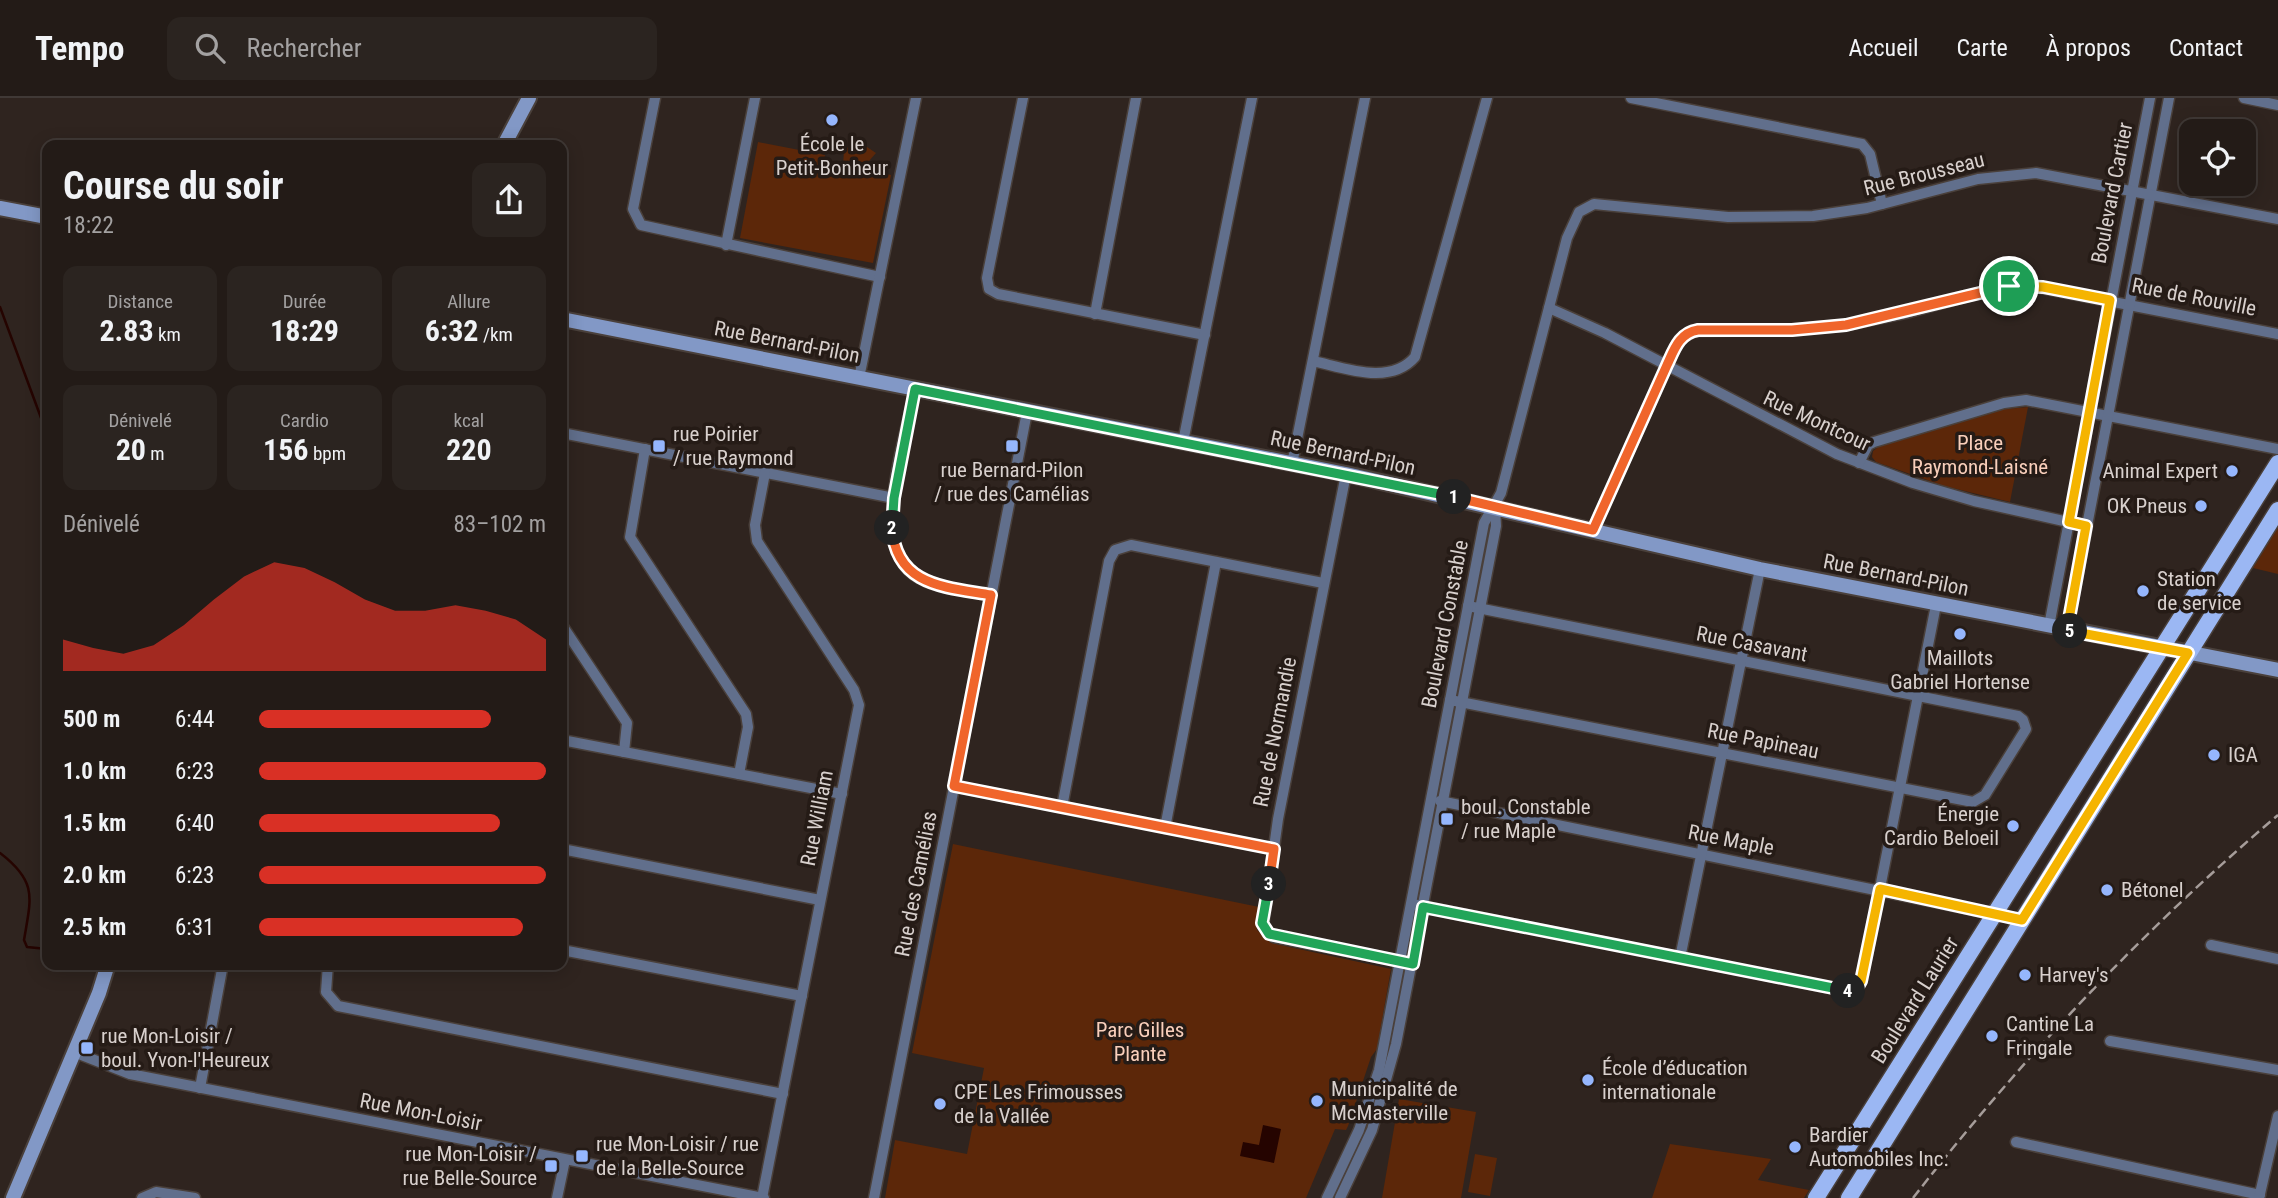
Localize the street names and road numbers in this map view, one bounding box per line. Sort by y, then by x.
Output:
street label: Boulevard Cartier [2087,120,2137,266]
street label: Rue Brousseau [1861,147,1987,201]
street label: Rue de Rouville [2130,273,2258,321]
street label: Rue Bernard-Pilon [712,316,862,368]
street label: Rue Montcour [1760,386,1874,456]
street label: Rue Bernard-Pilon [1268,426,1418,480]
street label: Boulevard Constable [1417,538,1473,710]
street label: Rue Bernard-Pilon [1821,549,1971,601]
street label: Rue Casavant [1694,621,1810,667]
street label: Rue de Normandie [1249,655,1301,809]
street label: Rue Papineau [1705,718,1821,764]
street label: Rue William [796,768,838,868]
street label: Rue des Camélias [890,809,942,959]
street label: Rue Maple [1686,820,1776,860]
street label: Boulevard Laurier [1866,932,1964,1068]
street label: Rue Mon-Loisir [358,1088,484,1136]

